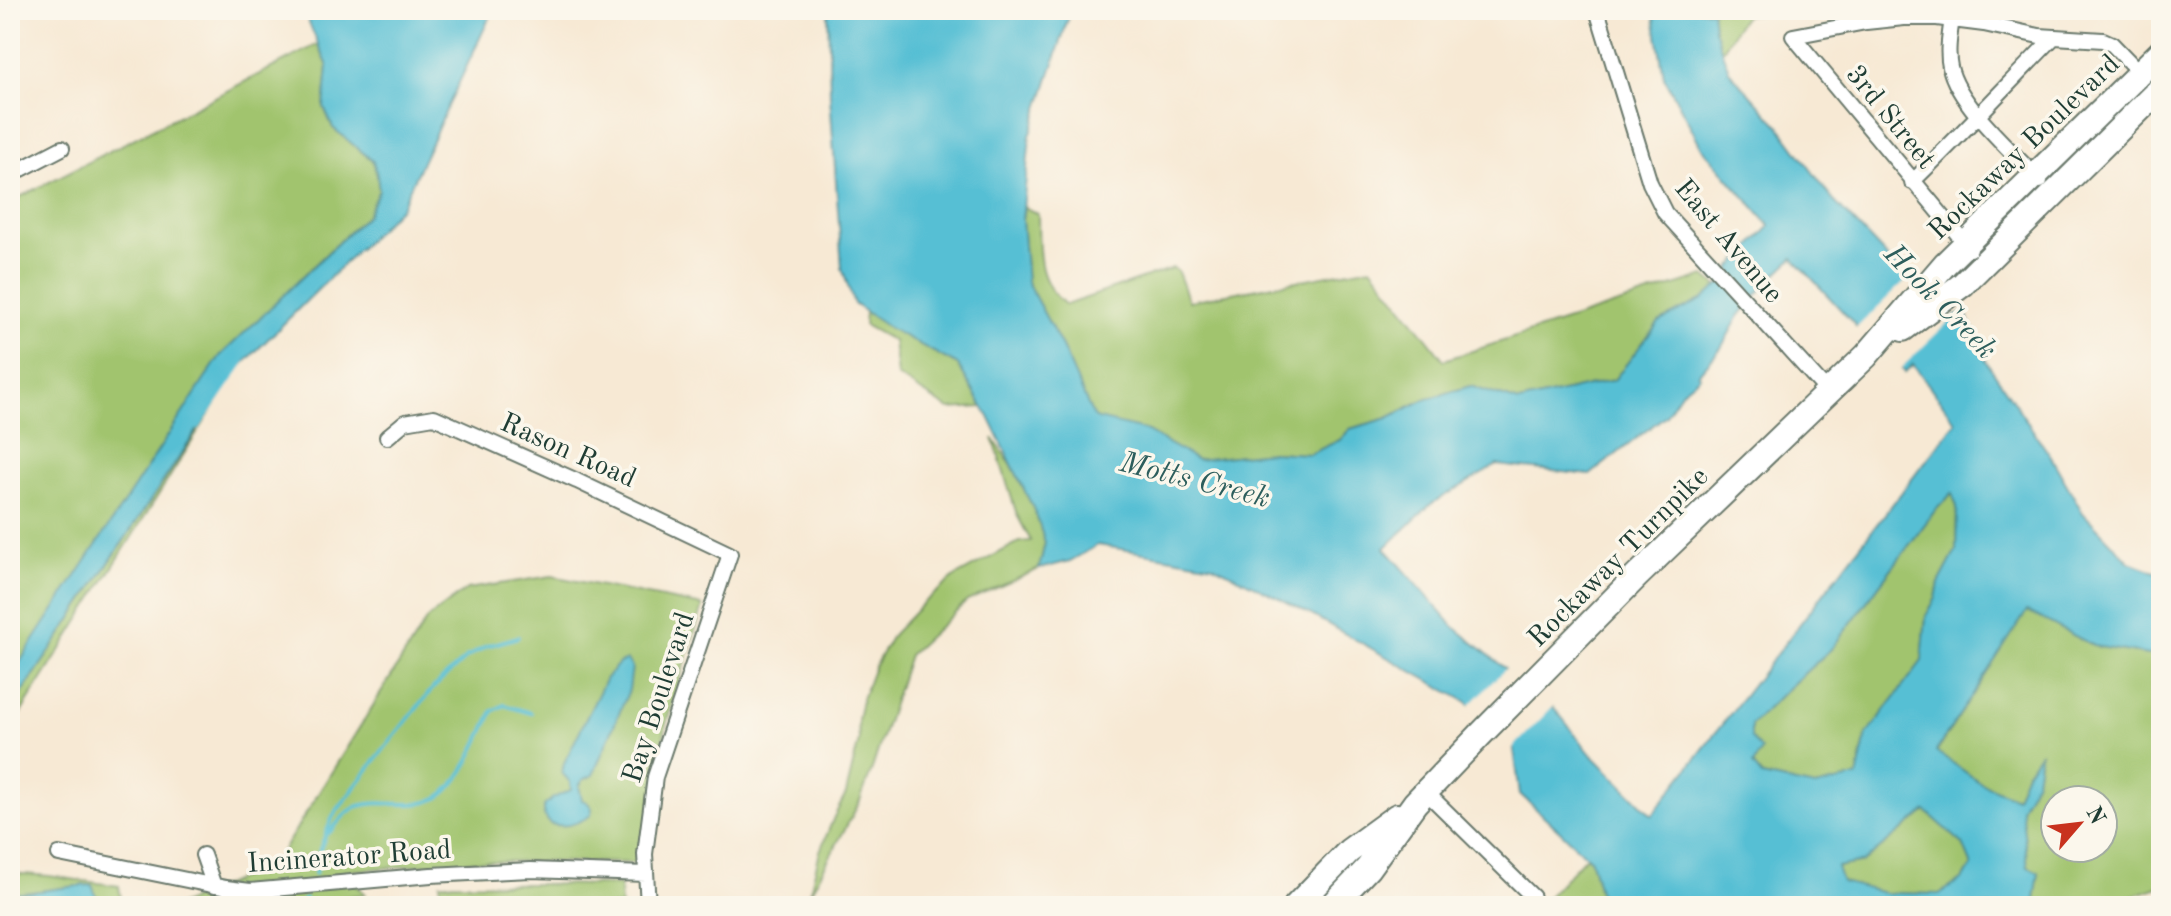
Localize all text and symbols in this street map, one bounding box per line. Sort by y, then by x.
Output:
street label: Rockaway Boulevard [1924,50,2126,246]
street label: 3rd Street [1840,61,1940,175]
street label: East Avenue [1668,175,1787,309]
water label: Hook Creek [1877,238,2001,366]
street label: Rason Road [496,409,640,494]
water label: Motts Creek [1116,448,1272,514]
street label: Rockaway Turnpike [1524,463,1715,654]
street label: Bay Boulevard [619,609,701,787]
north arrow [2039,784,2119,864]
text: N [2081,803,2109,828]
street label: Incinerator Road [246,837,452,879]

